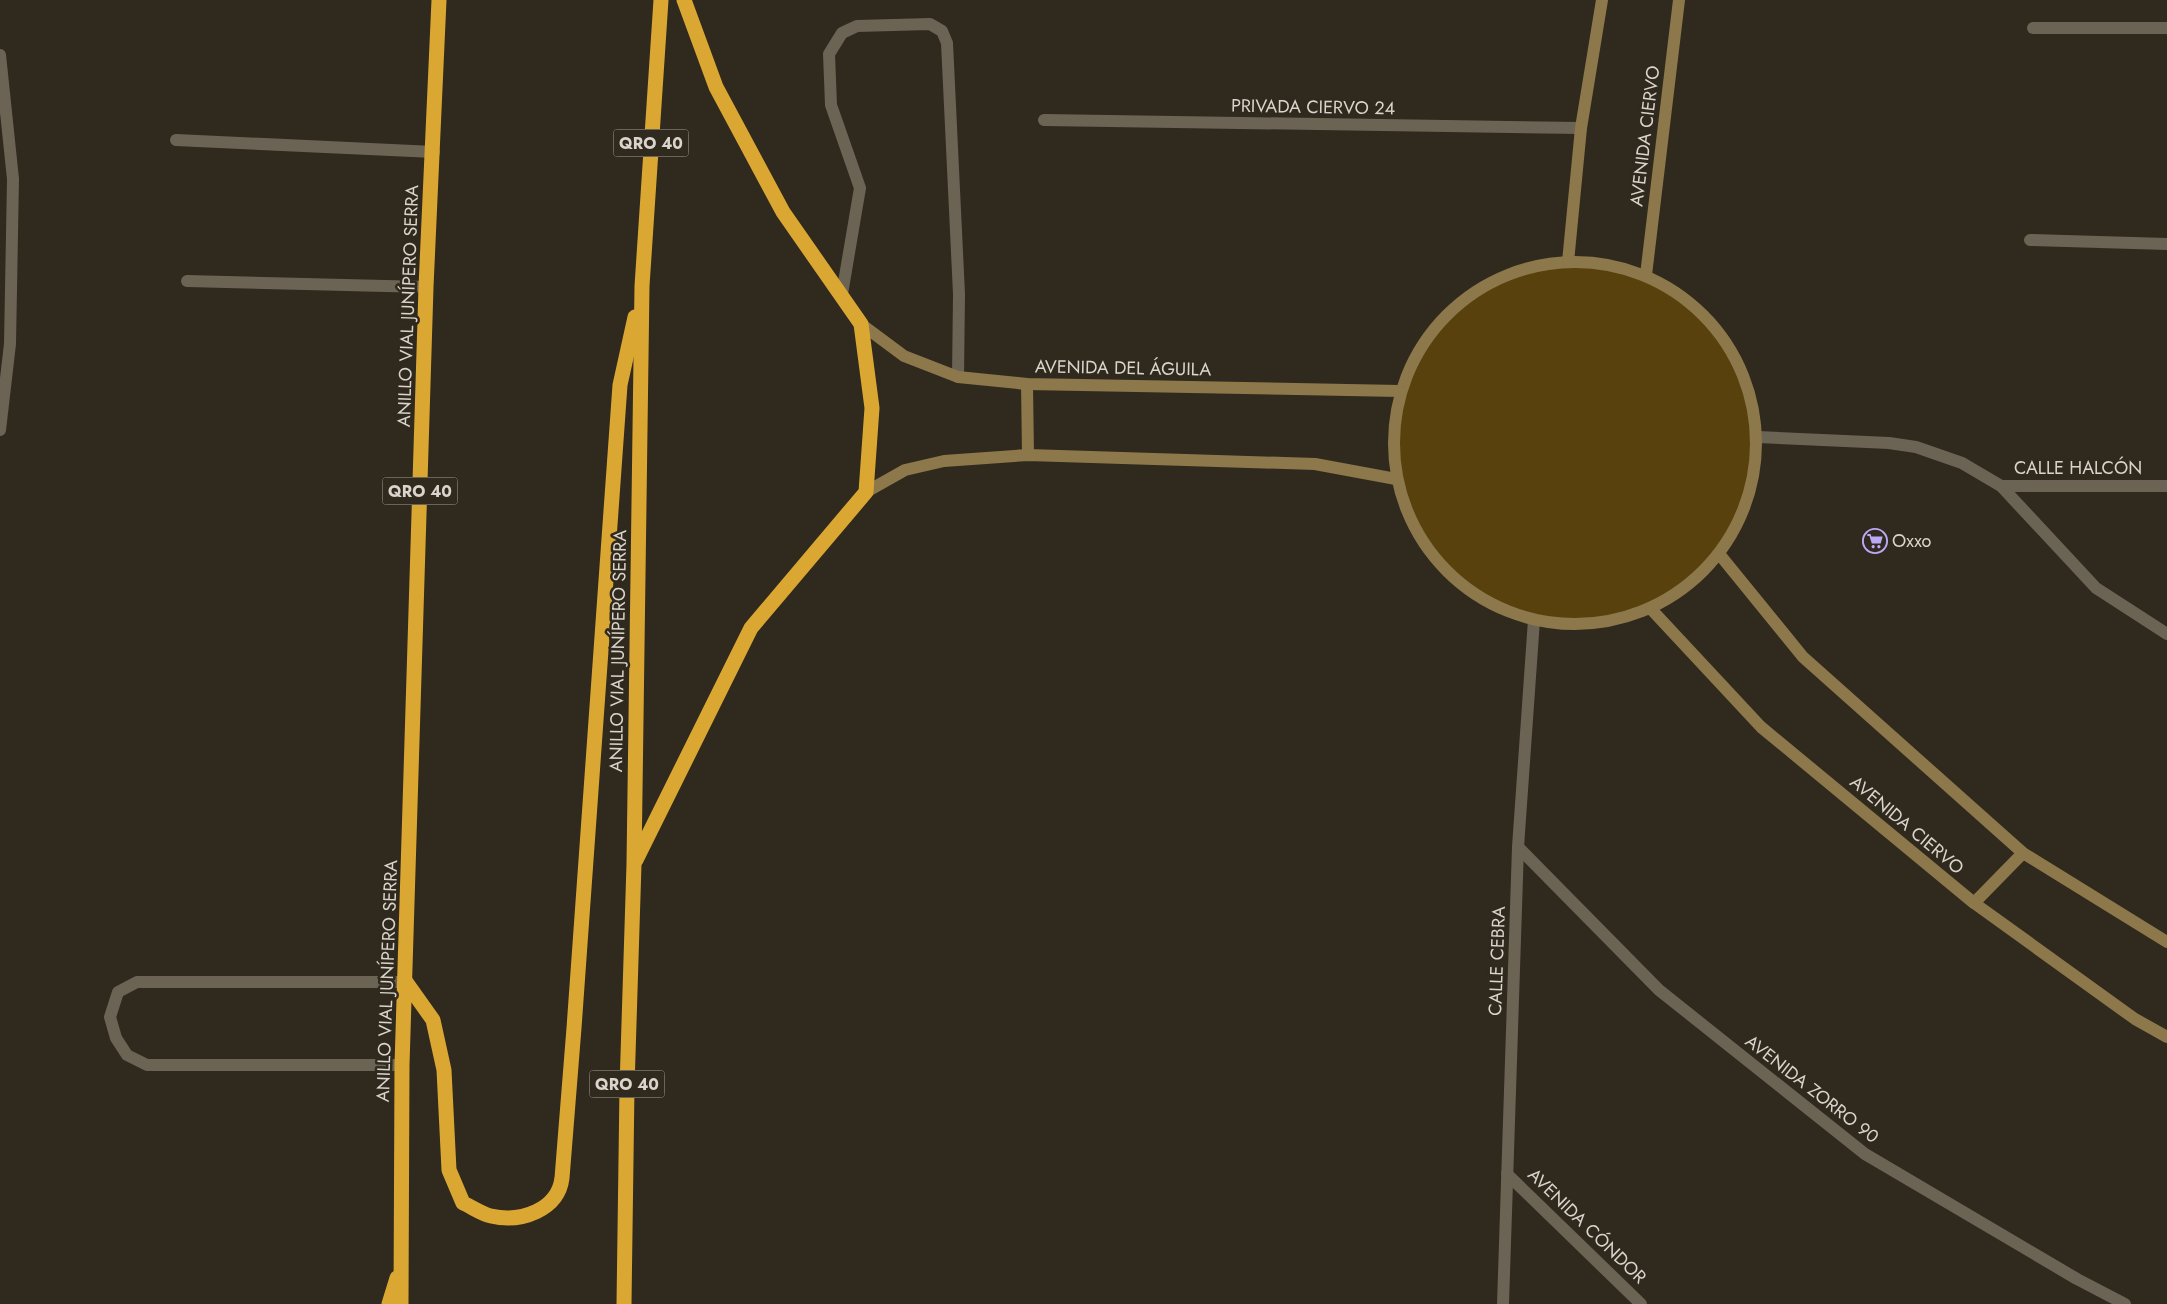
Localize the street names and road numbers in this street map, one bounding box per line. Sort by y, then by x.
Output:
street label: AVENIDA CIERVO [1623,64,1667,208]
street label: PRIVADA CIERVO 24 [1231,93,1395,121]
road number: QRO 40 [614,130,688,156]
street label: ANILLO VIAL JUNÍPERO SERRA [391,184,425,428]
street label: AVENIDA DEL ÁGUILA [1035,353,1211,383]
street label: CALLE HALCÓN [2014,455,2142,481]
road number: QRO 40 [382,478,458,504]
street label: ANILLO VIAL JUNÍPERO SERRA [603,529,633,772]
street label: AVENIDA CIERVO [1844,769,1970,881]
street label: ANILLO VIAL JUNÍPERO SERRA [370,859,404,1103]
street label: CALLE CEBRA [1482,906,1512,1016]
street label: AVENIDA ZORRO 90 [1740,1028,1884,1150]
road number: QRO 40 [590,1070,664,1098]
street label: AVENIDA CÓNDOR [1522,1162,1652,1290]

